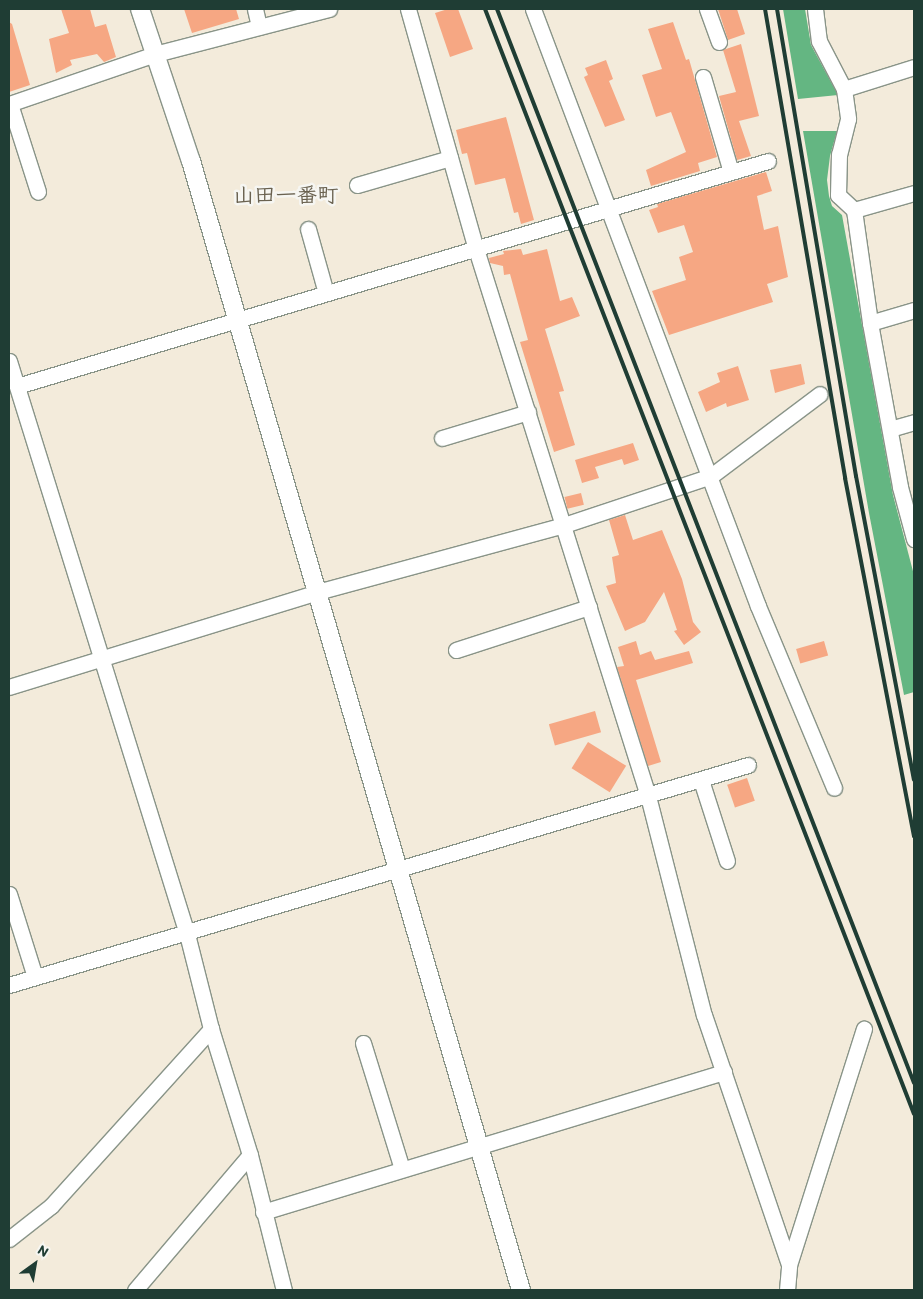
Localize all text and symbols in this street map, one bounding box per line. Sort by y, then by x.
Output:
district label: 山田一番町 [234,182,338,208]
north arrow [10,1239,60,1289]
text: N [35,1241,52,1261]

